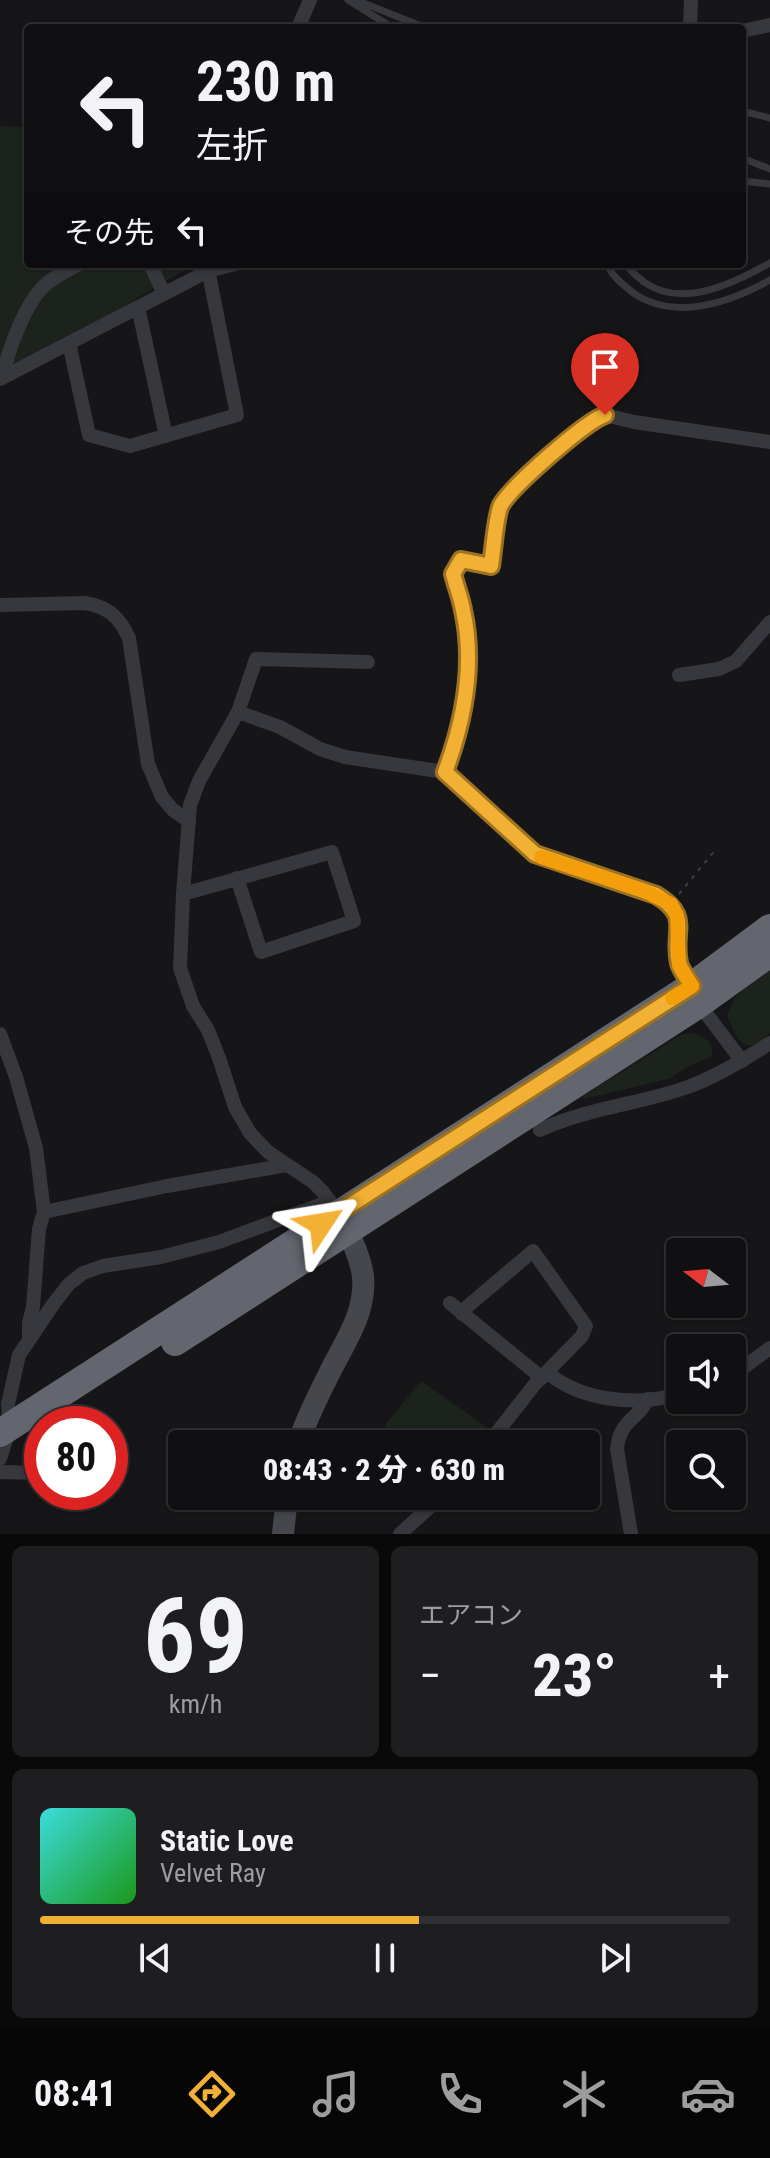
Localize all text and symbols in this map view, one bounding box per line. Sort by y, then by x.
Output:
text: 230 m [196,49,335,115]
icon: left [64,56,168,160]
text: 左折 [196,125,268,167]
icon: left [170,208,214,252]
text: その先 [64,215,154,250]
pin [571,333,639,415]
icon: arrive [583,345,627,389]
position arrow [279,1182,363,1266]
north arrow [666,1238,746,1318]
map controls [666,1238,746,1510]
button: sound [666,1334,746,1414]
speed limit sign: 80 [24,1406,128,1510]
button: search [666,1430,746,1510]
text: 08:43 · 2 分 · 630 m [263,1452,505,1487]
text: 69 [143,1576,248,1697]
text: エアコン [419,1600,523,1630]
text: 23° [532,1640,617,1711]
text: − [419,1650,441,1702]
text: + [708,1650,730,1702]
text: km/h [169,1689,222,1719]
text: Static Love [160,1823,294,1858]
text: Velvet Ray [160,1858,266,1888]
icon: previous [133,1936,177,1980]
icon: pause [363,1936,407,1980]
icon: next [593,1936,637,1980]
icon: directions [184,2066,240,2122]
icon: music [308,2066,364,2122]
icon: phone [432,2066,488,2122]
icon: climate [556,2066,612,2122]
icon: car [680,2066,736,2122]
text: 08:41 [34,2073,117,2115]

